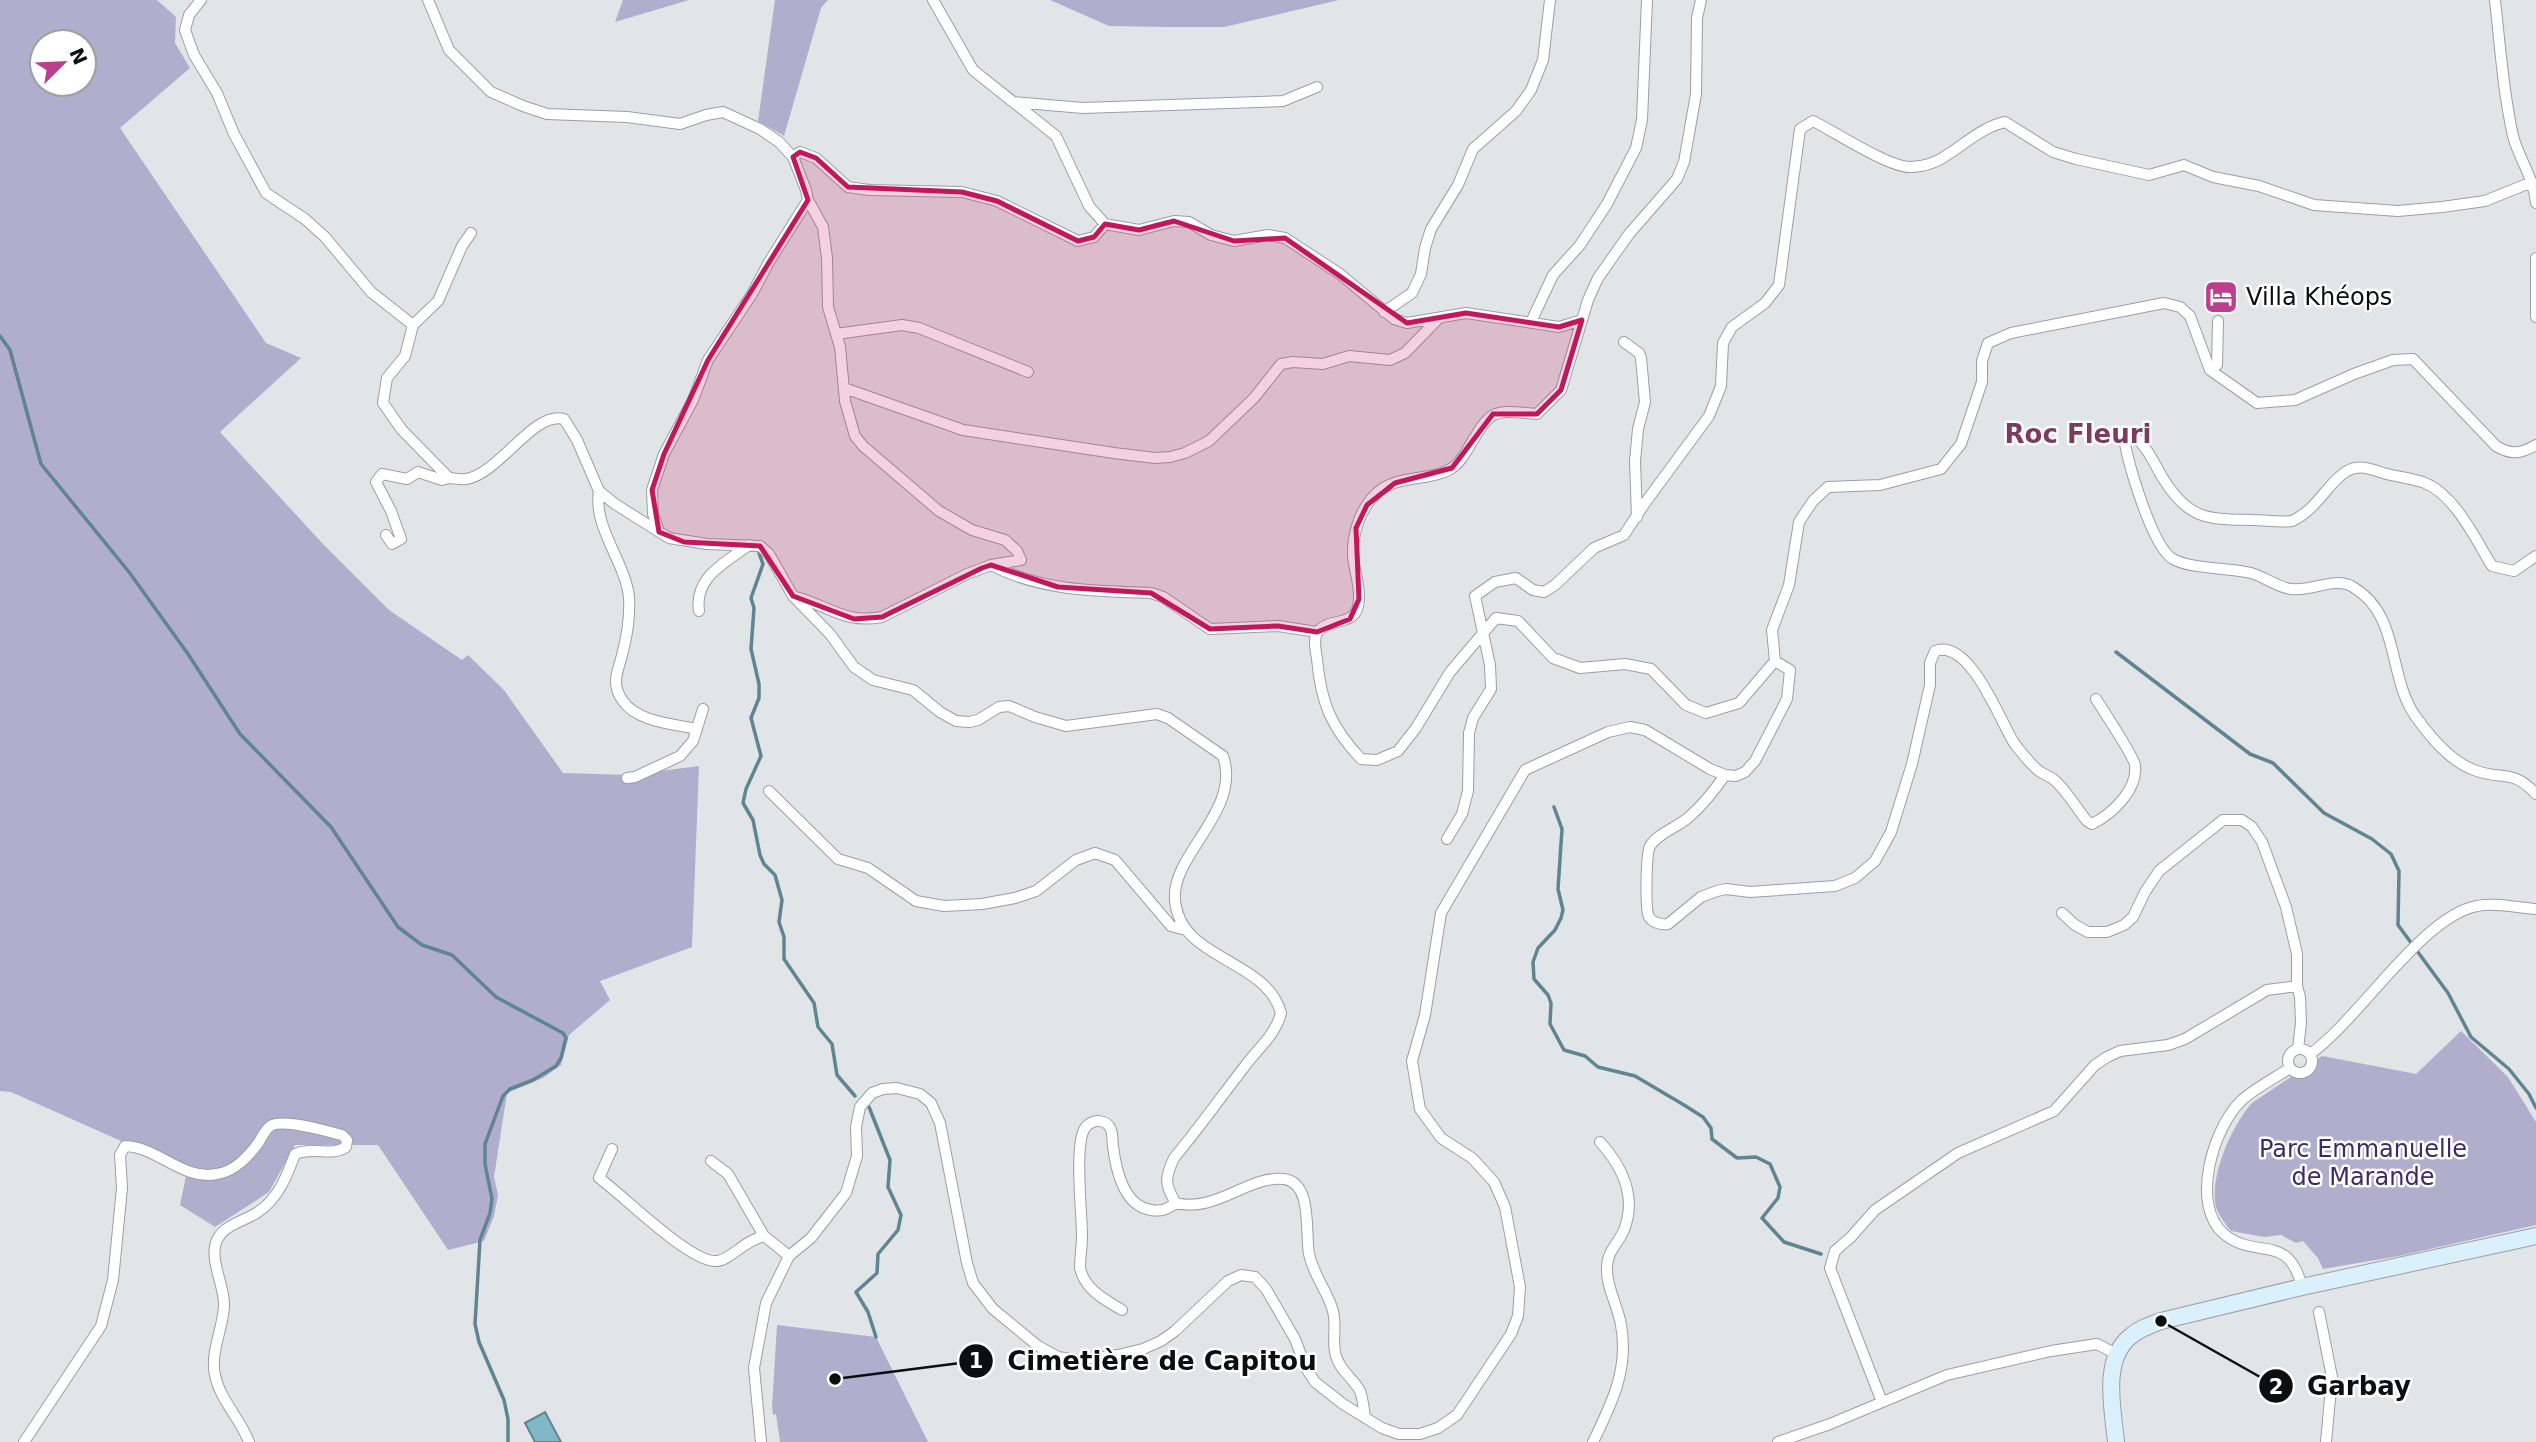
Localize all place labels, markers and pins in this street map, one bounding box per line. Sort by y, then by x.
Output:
hotel icon: Villa Khéops [2202,278,2240,316]
place label: Villa Khéops [2246,283,2392,311]
callout: Cimetière de Capitou [958,1337,1331,1384]
callout: Garbay [2258,1363,2425,1410]

